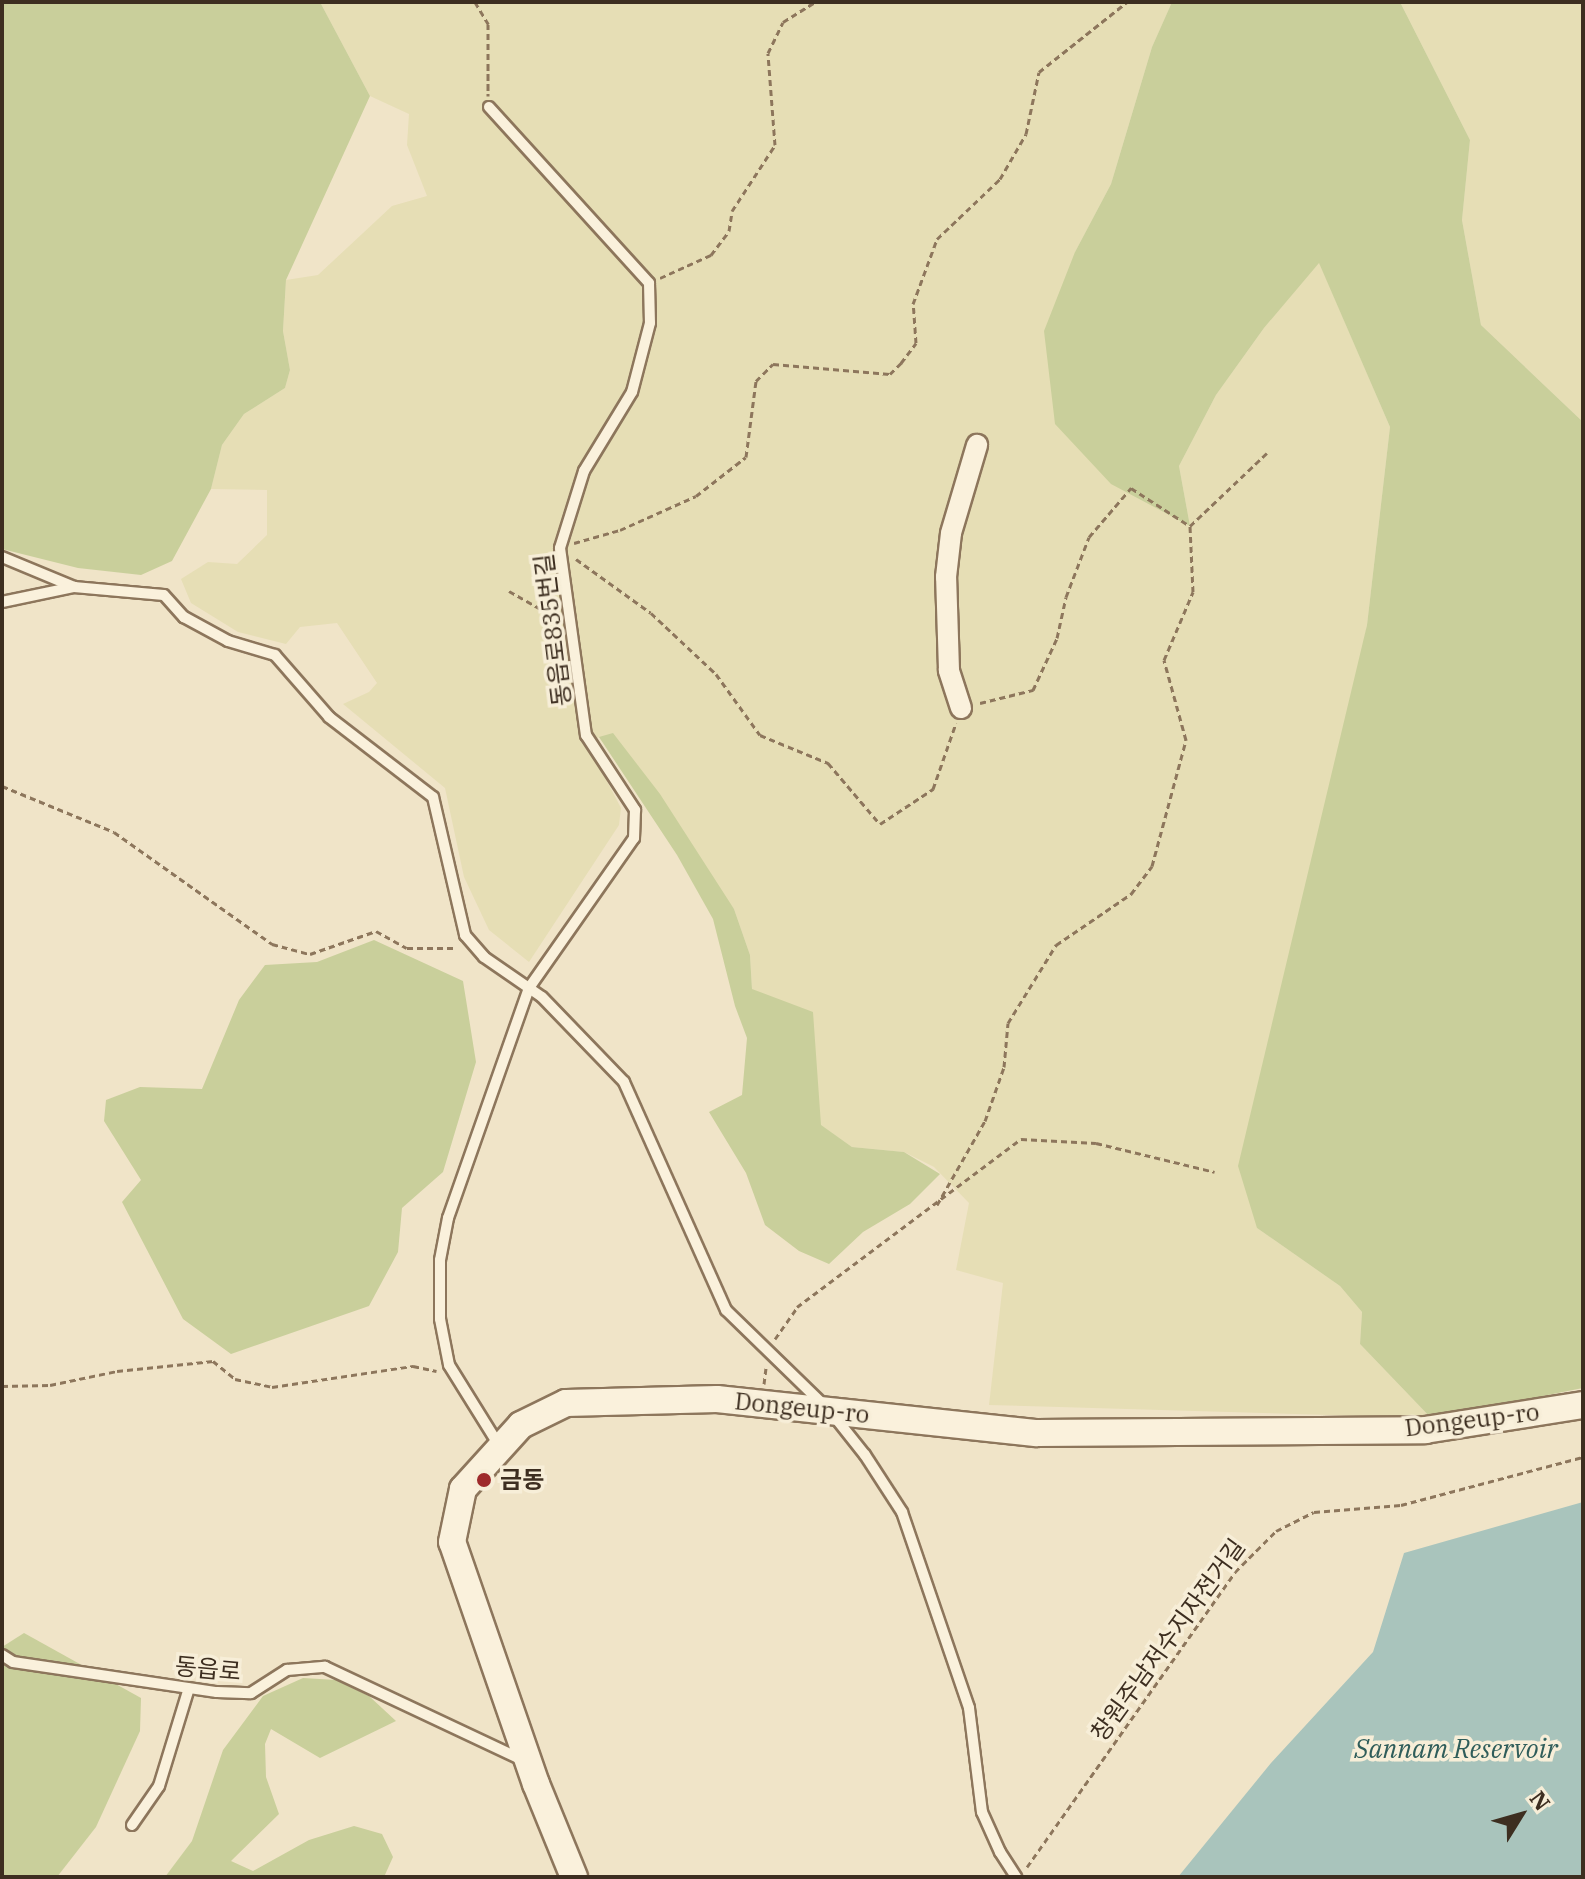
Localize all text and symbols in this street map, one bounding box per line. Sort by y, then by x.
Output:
street label: 동읍로835번길 [529,552,577,708]
street label: Dongeup-ro [733,1387,871,1429]
street label: Dongeup-ro [1403,1397,1541,1443]
place label: 금동 [500,1466,544,1494]
marker: 금동 [475,1471,493,1489]
street label: 창원주남저수지자전거길 [1085,1533,1251,1747]
street label: 동읍로 [174,1652,242,1686]
water label: Sannam Reservoir [1354,1733,1558,1765]
north arrow [1481,1775,1561,1855]
text: N [1524,1785,1557,1816]

